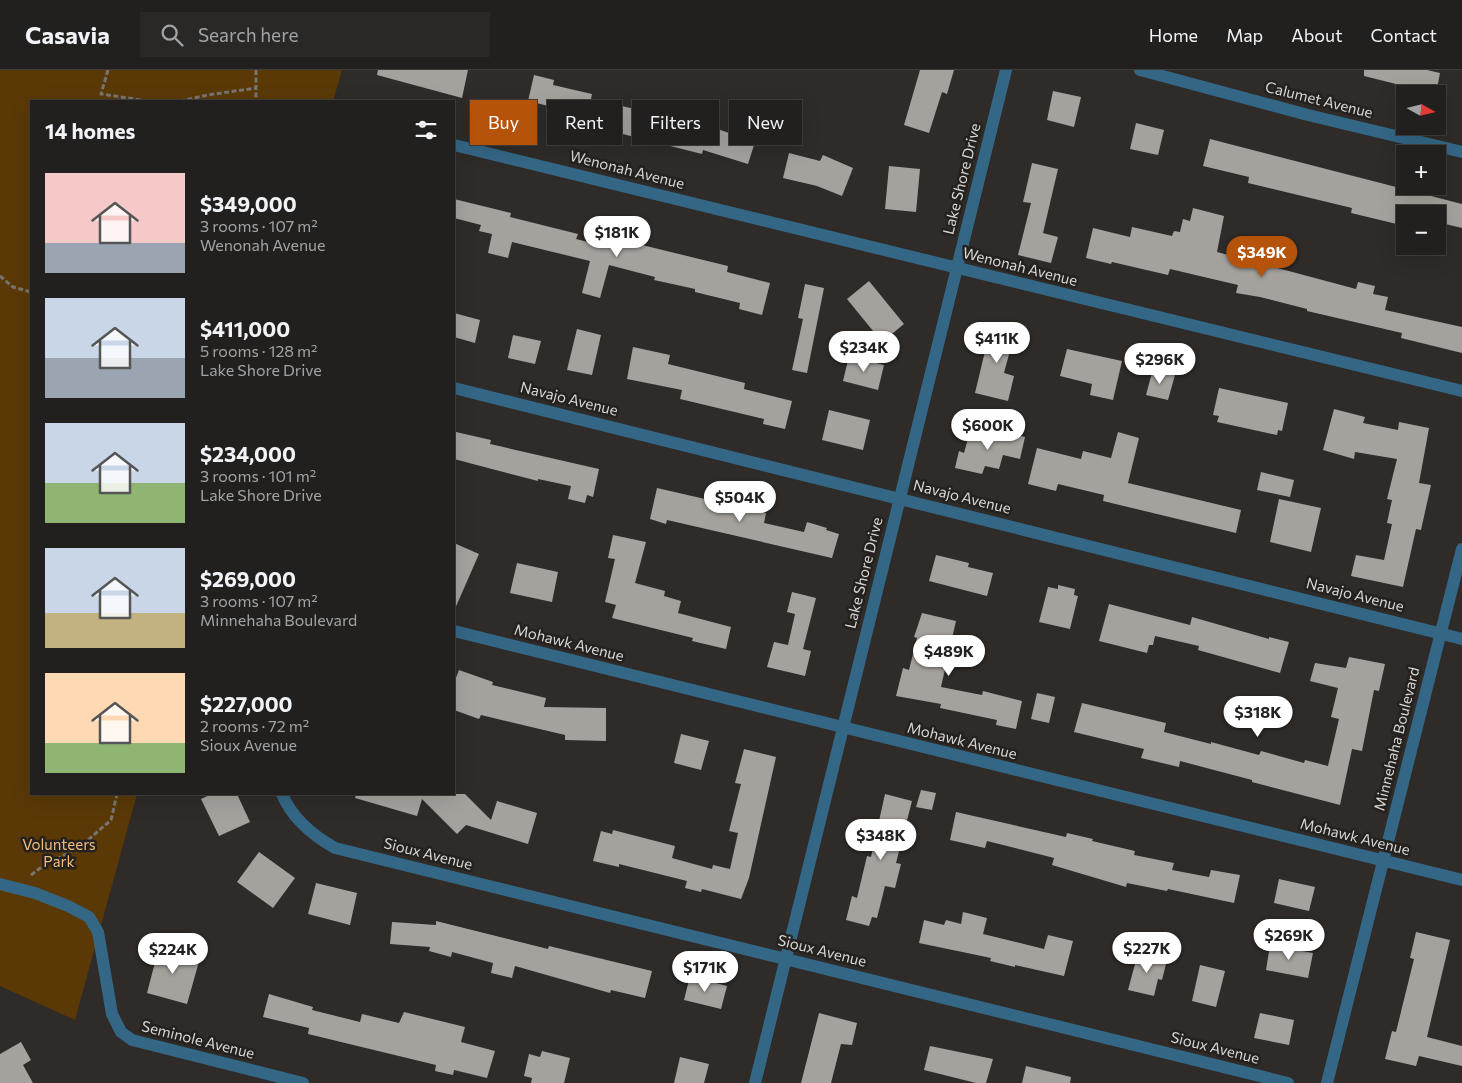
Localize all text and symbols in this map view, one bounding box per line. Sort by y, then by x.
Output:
search box [140,12,490,57]
text: Casavia [25,20,110,49]
icon: search [158,21,186,49]
text: Search here [198,23,298,46]
text: Home [1149,24,1198,46]
text: Map [1226,24,1263,46]
text: About [1291,24,1343,46]
text: Contact [1371,24,1437,46]
street label: Calumet Avenue [1264,77,1375,121]
north arrow [1396,85,1446,135]
map controls [1396,85,1446,255]
chip: Buy [470,100,537,145]
chip: Rent [547,100,622,145]
chip: Filters [632,100,719,145]
chip: New [729,100,802,145]
icon: filters [412,116,440,144]
text: 14 homes [45,118,135,143]
street label: Lake Shore Drive [938,121,984,236]
button: + [1396,145,1446,195]
street label: Wenonah Avenue [568,146,687,192]
text: $349,000 [200,191,297,216]
icon: home [85,193,145,253]
button: − [1396,205,1446,255]
text: 3 rooms · 107 m² [200,216,318,235]
pin: $181K [582,216,652,258]
text: $181K [595,222,639,241]
text: Wenonah Avenue [200,235,325,254]
pin: $349K [1227,236,1297,278]
text: $349K [1237,242,1287,261]
street label: Wenonah Avenue [961,243,1080,289]
text: $411,000 [200,316,290,341]
icon: home [85,318,145,378]
pin: $411K [962,322,1032,364]
text: $411K [975,328,1019,347]
pin: $234K [829,330,899,373]
text: $234K [840,337,888,356]
text: 5 rooms · 128 m² [200,341,317,360]
pin: $296K [1125,342,1195,385]
text: $296K [1135,349,1185,368]
text: Lake Shore Drive [200,360,322,379]
street label: Navajo Avenue [519,377,620,419]
pin: $600K [953,408,1023,451]
text: $600K [962,415,1014,434]
text: $234,000 [200,441,296,466]
icon: home [85,443,145,503]
text: 3 rooms · 101 m² [200,466,316,485]
street label: Navajo Avenue [912,475,1013,517]
pin: $504K [705,480,775,523]
text: Lake Shore Drive [200,485,322,504]
text: $504K [715,487,765,506]
street label: Lake Shore Drive [840,515,886,630]
text: $269,000 [200,566,296,591]
icon: home [85,568,145,628]
street label: Navajo Avenue [1305,573,1406,615]
text: 3 rooms · 107 m² [200,591,318,610]
text: Minnehaha Boulevard [200,610,357,629]
street label: Mohawk Avenue [512,620,626,664]
pin: $489K [914,634,984,677]
text: $489K [924,641,974,660]
street label: Minnehaha Boulevard [1369,665,1423,812]
text: $227,000 [200,691,293,716]
icon: home [85,693,145,753]
pin: $318K [1223,696,1293,738]
text: $318K [1235,702,1281,721]
text: 2 rooms · 72 m² [200,716,309,735]
street label: Mohawk Avenue [905,718,1019,762]
text: Sioux Avenue [200,735,297,754]
street label: Mohawk Avenue [1298,814,1412,858]
pin: $348K [846,818,916,861]
text: $348K [856,825,906,844]
street label: Sioux Avenue [382,833,475,873]
park label: Volunteers Park [22,835,96,870]
pin: $269K [1254,918,1324,961]
text: $269K [1265,925,1313,944]
street label: Sioux Avenue [776,930,869,970]
pin: $224K [138,932,208,975]
pin: $227K [1112,932,1182,974]
text: $227K [1123,938,1171,957]
text: $224K [149,939,197,958]
pin: $171K [670,950,740,993]
text: $171K [683,957,727,976]
street label: Seminole Avenue [140,1016,257,1062]
street label: Sioux Avenue [1169,1027,1262,1067]

